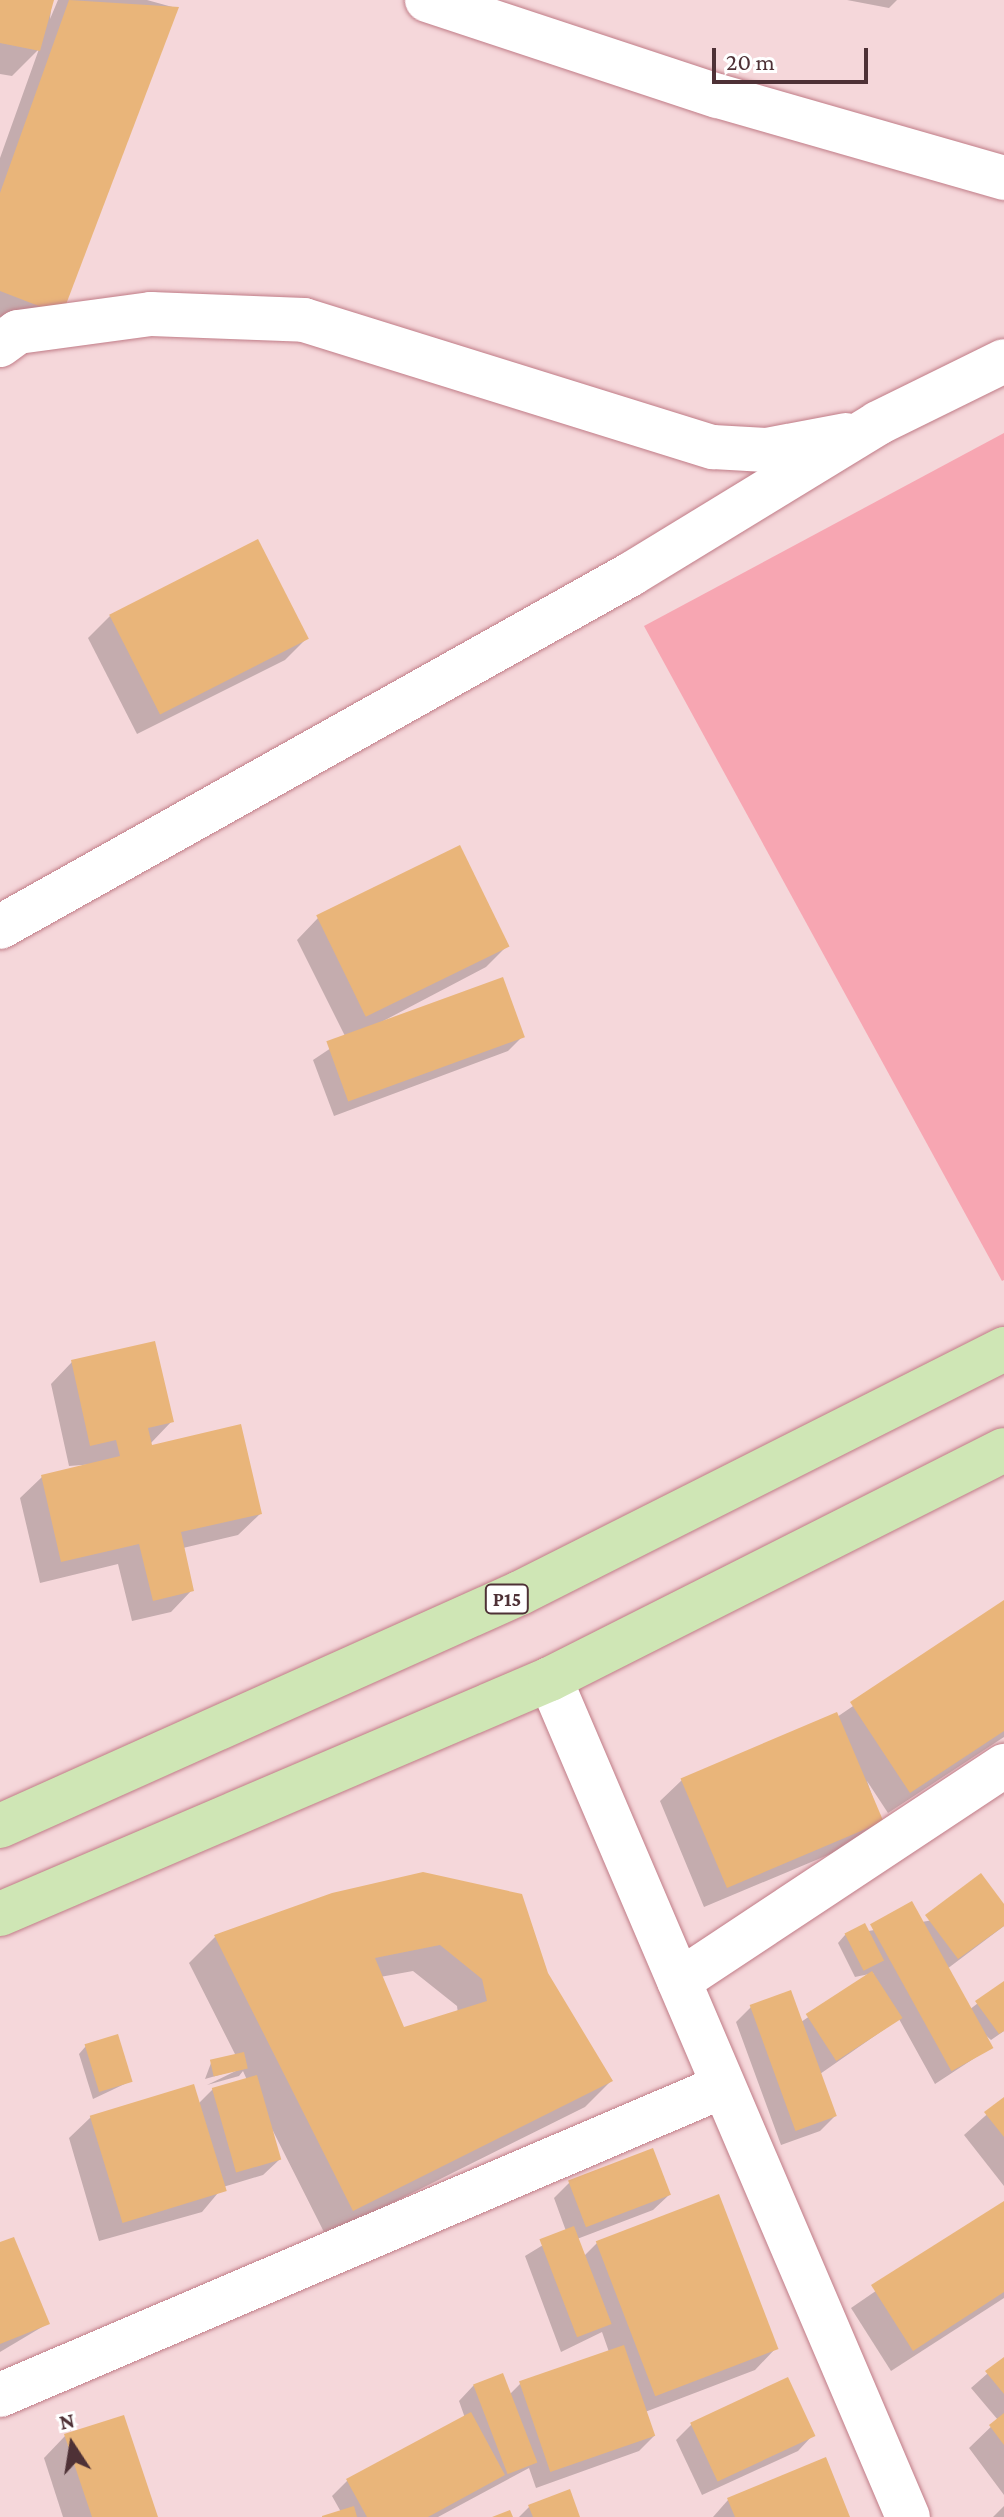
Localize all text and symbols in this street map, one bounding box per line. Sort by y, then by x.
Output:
scale bar [716,32,872,82]
text: 20 m [726,48,775,75]
road number: P15 [483,1583,531,1615]
north arrow [32,2405,112,2485]
text: N [57,2407,77,2435]

